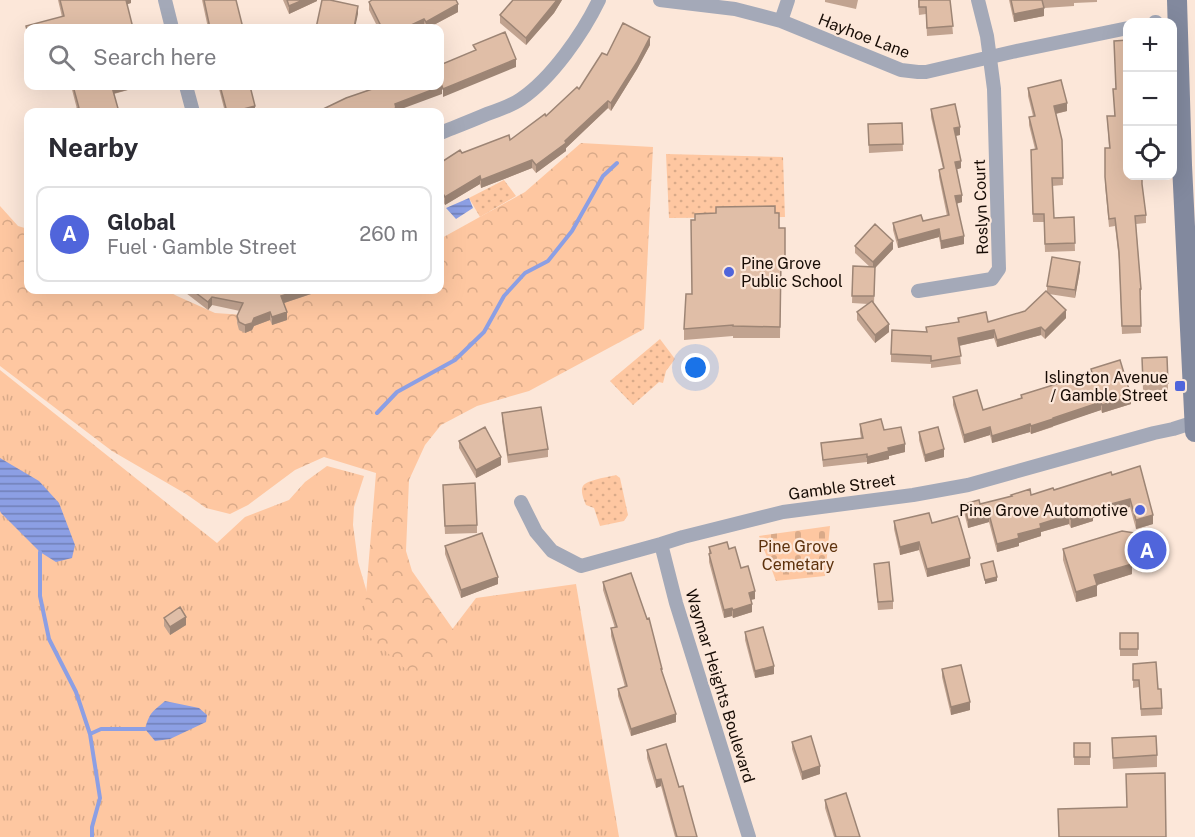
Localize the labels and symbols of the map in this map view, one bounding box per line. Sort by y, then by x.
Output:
street label: Hayhoe Lane [816,10,912,62]
street label: Roslyn Court [970,159,992,255]
place label: Pine Grove Public School [741,254,843,291]
marker: Pine Grove Public School [722,265,736,279]
your location [681,353,710,382]
place label: Islington Avenue / Gamble Street [1044,368,1168,405]
marker: Islington Avenue / Gamble Street [1173,379,1187,393]
street label: Gamble Street [787,470,897,504]
place label: Pine Grove Automotive [959,501,1128,520]
marker: Pine Grove Automotive [1133,503,1147,517]
pin: A [1128,528,1166,572]
park label: Pine Grove Cemetary [758,537,838,574]
street label: Waymar Heights Boulevard [681,587,759,785]

